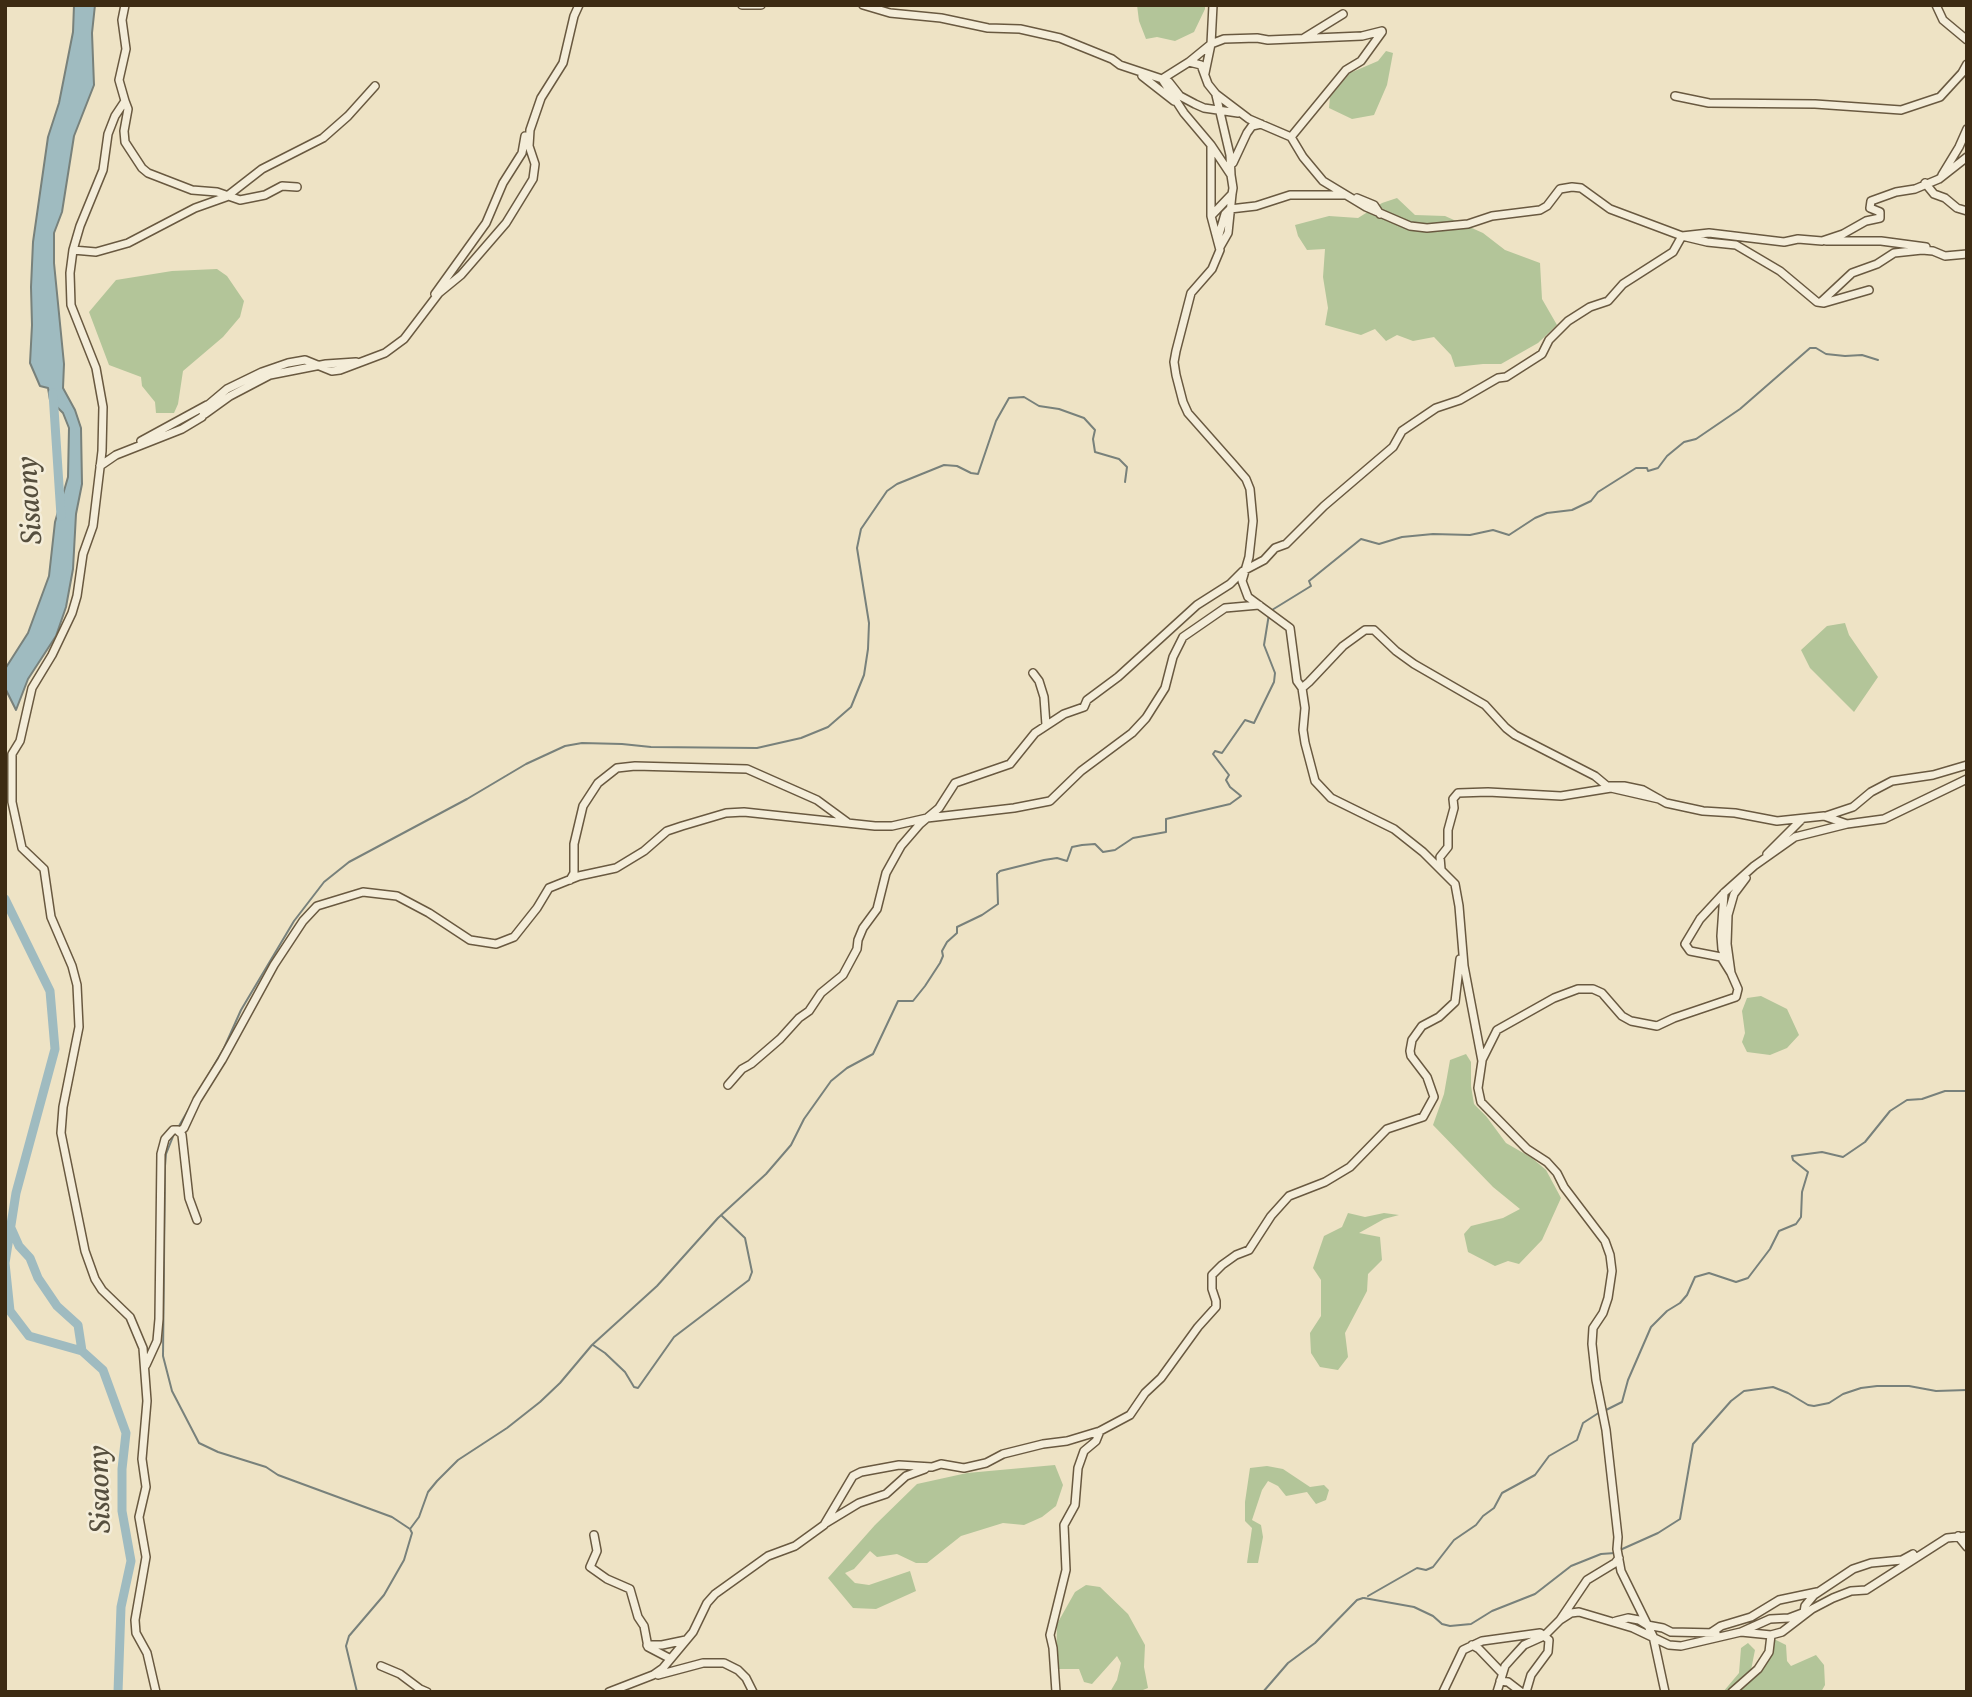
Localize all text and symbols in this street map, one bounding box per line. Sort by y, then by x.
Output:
water label: Sisaony [12,455,54,545]
water label: Sisaony [83,1444,123,1534]

